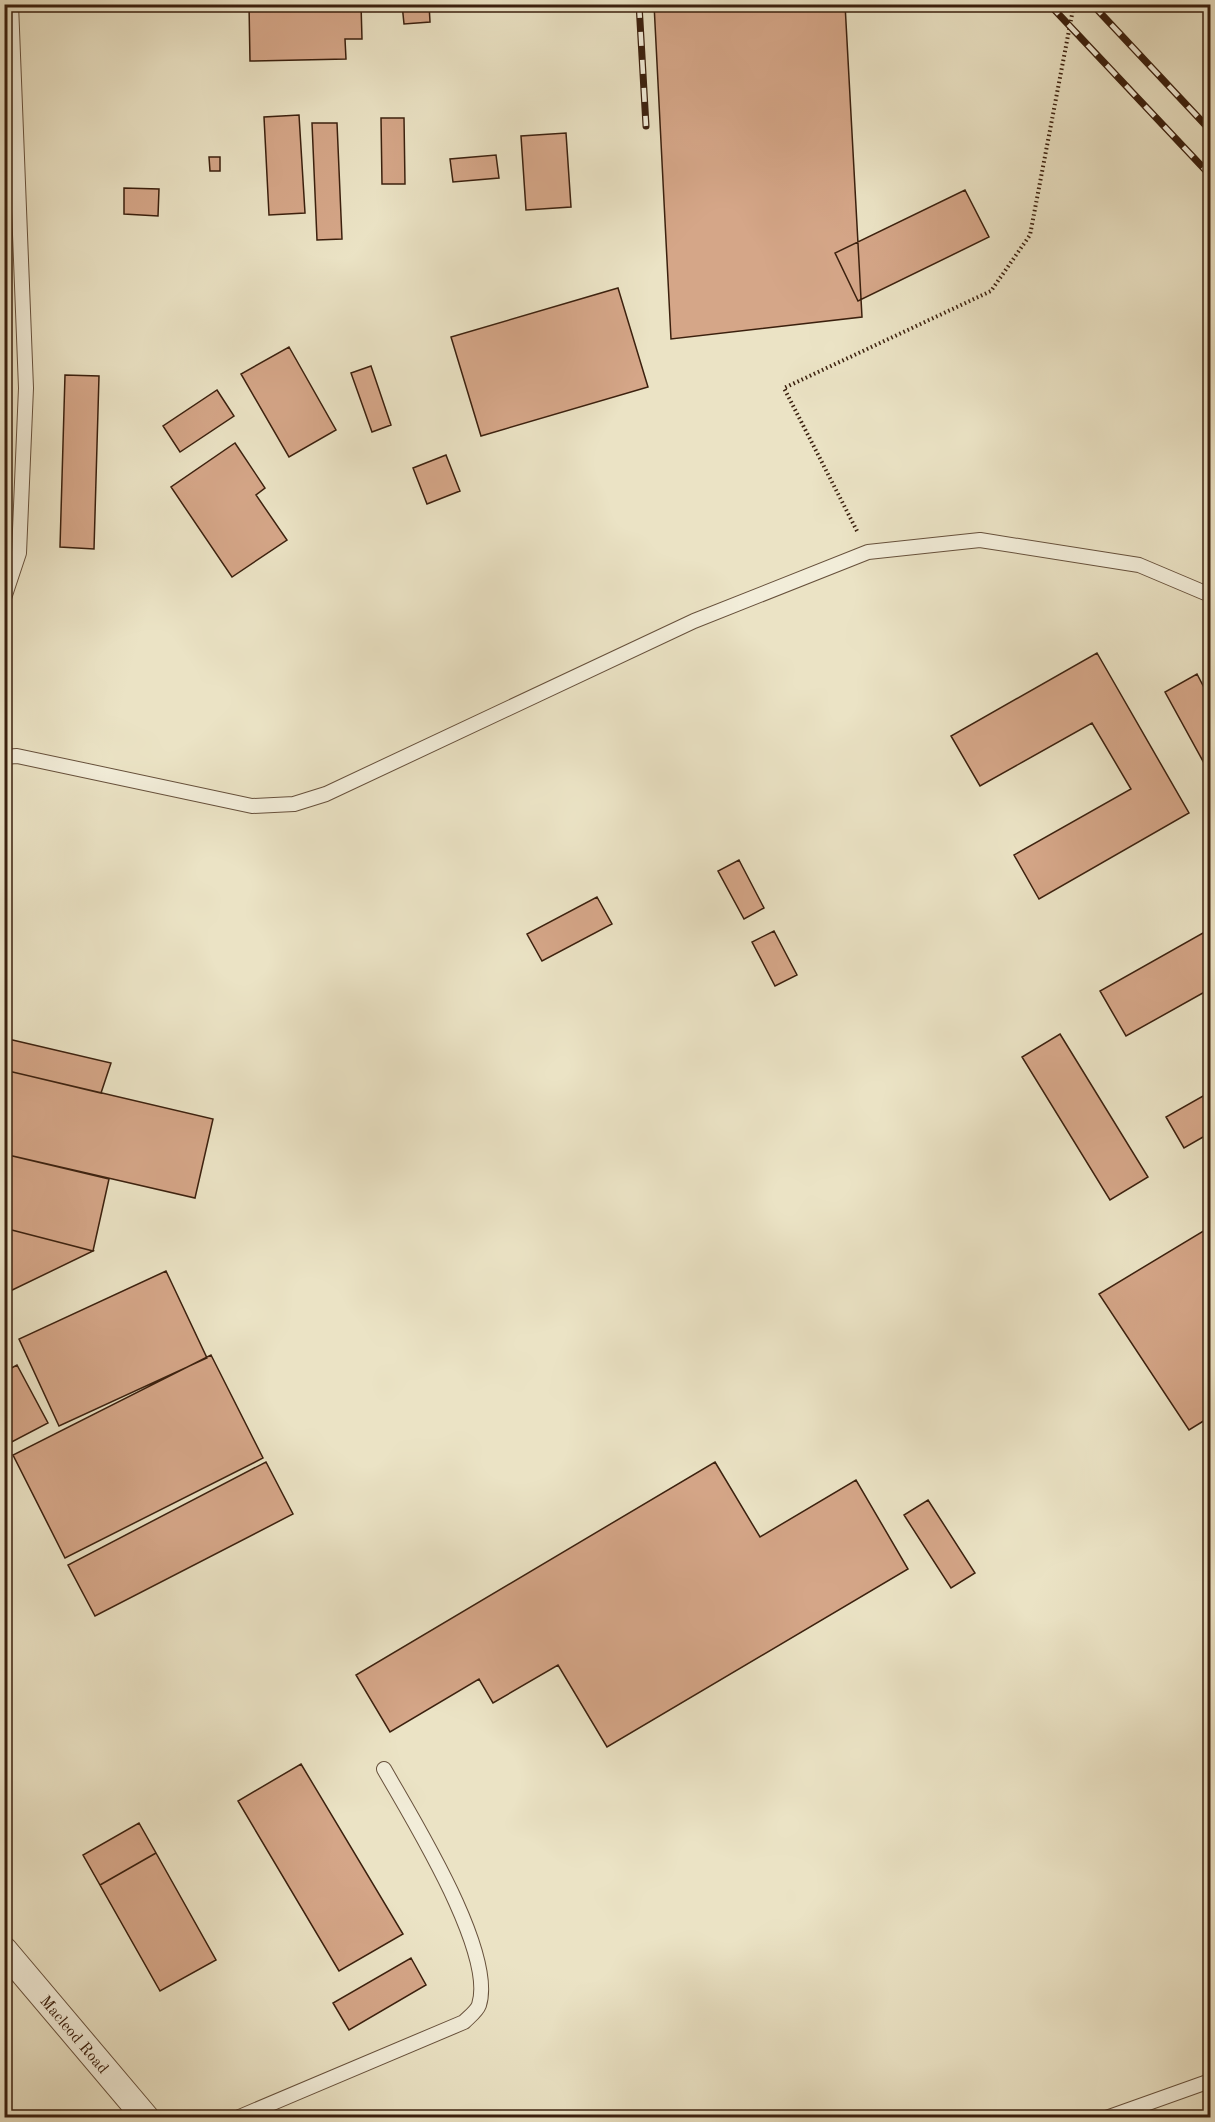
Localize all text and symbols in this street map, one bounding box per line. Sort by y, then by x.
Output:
street label: Macleod Road [36,1993,111,2077]

